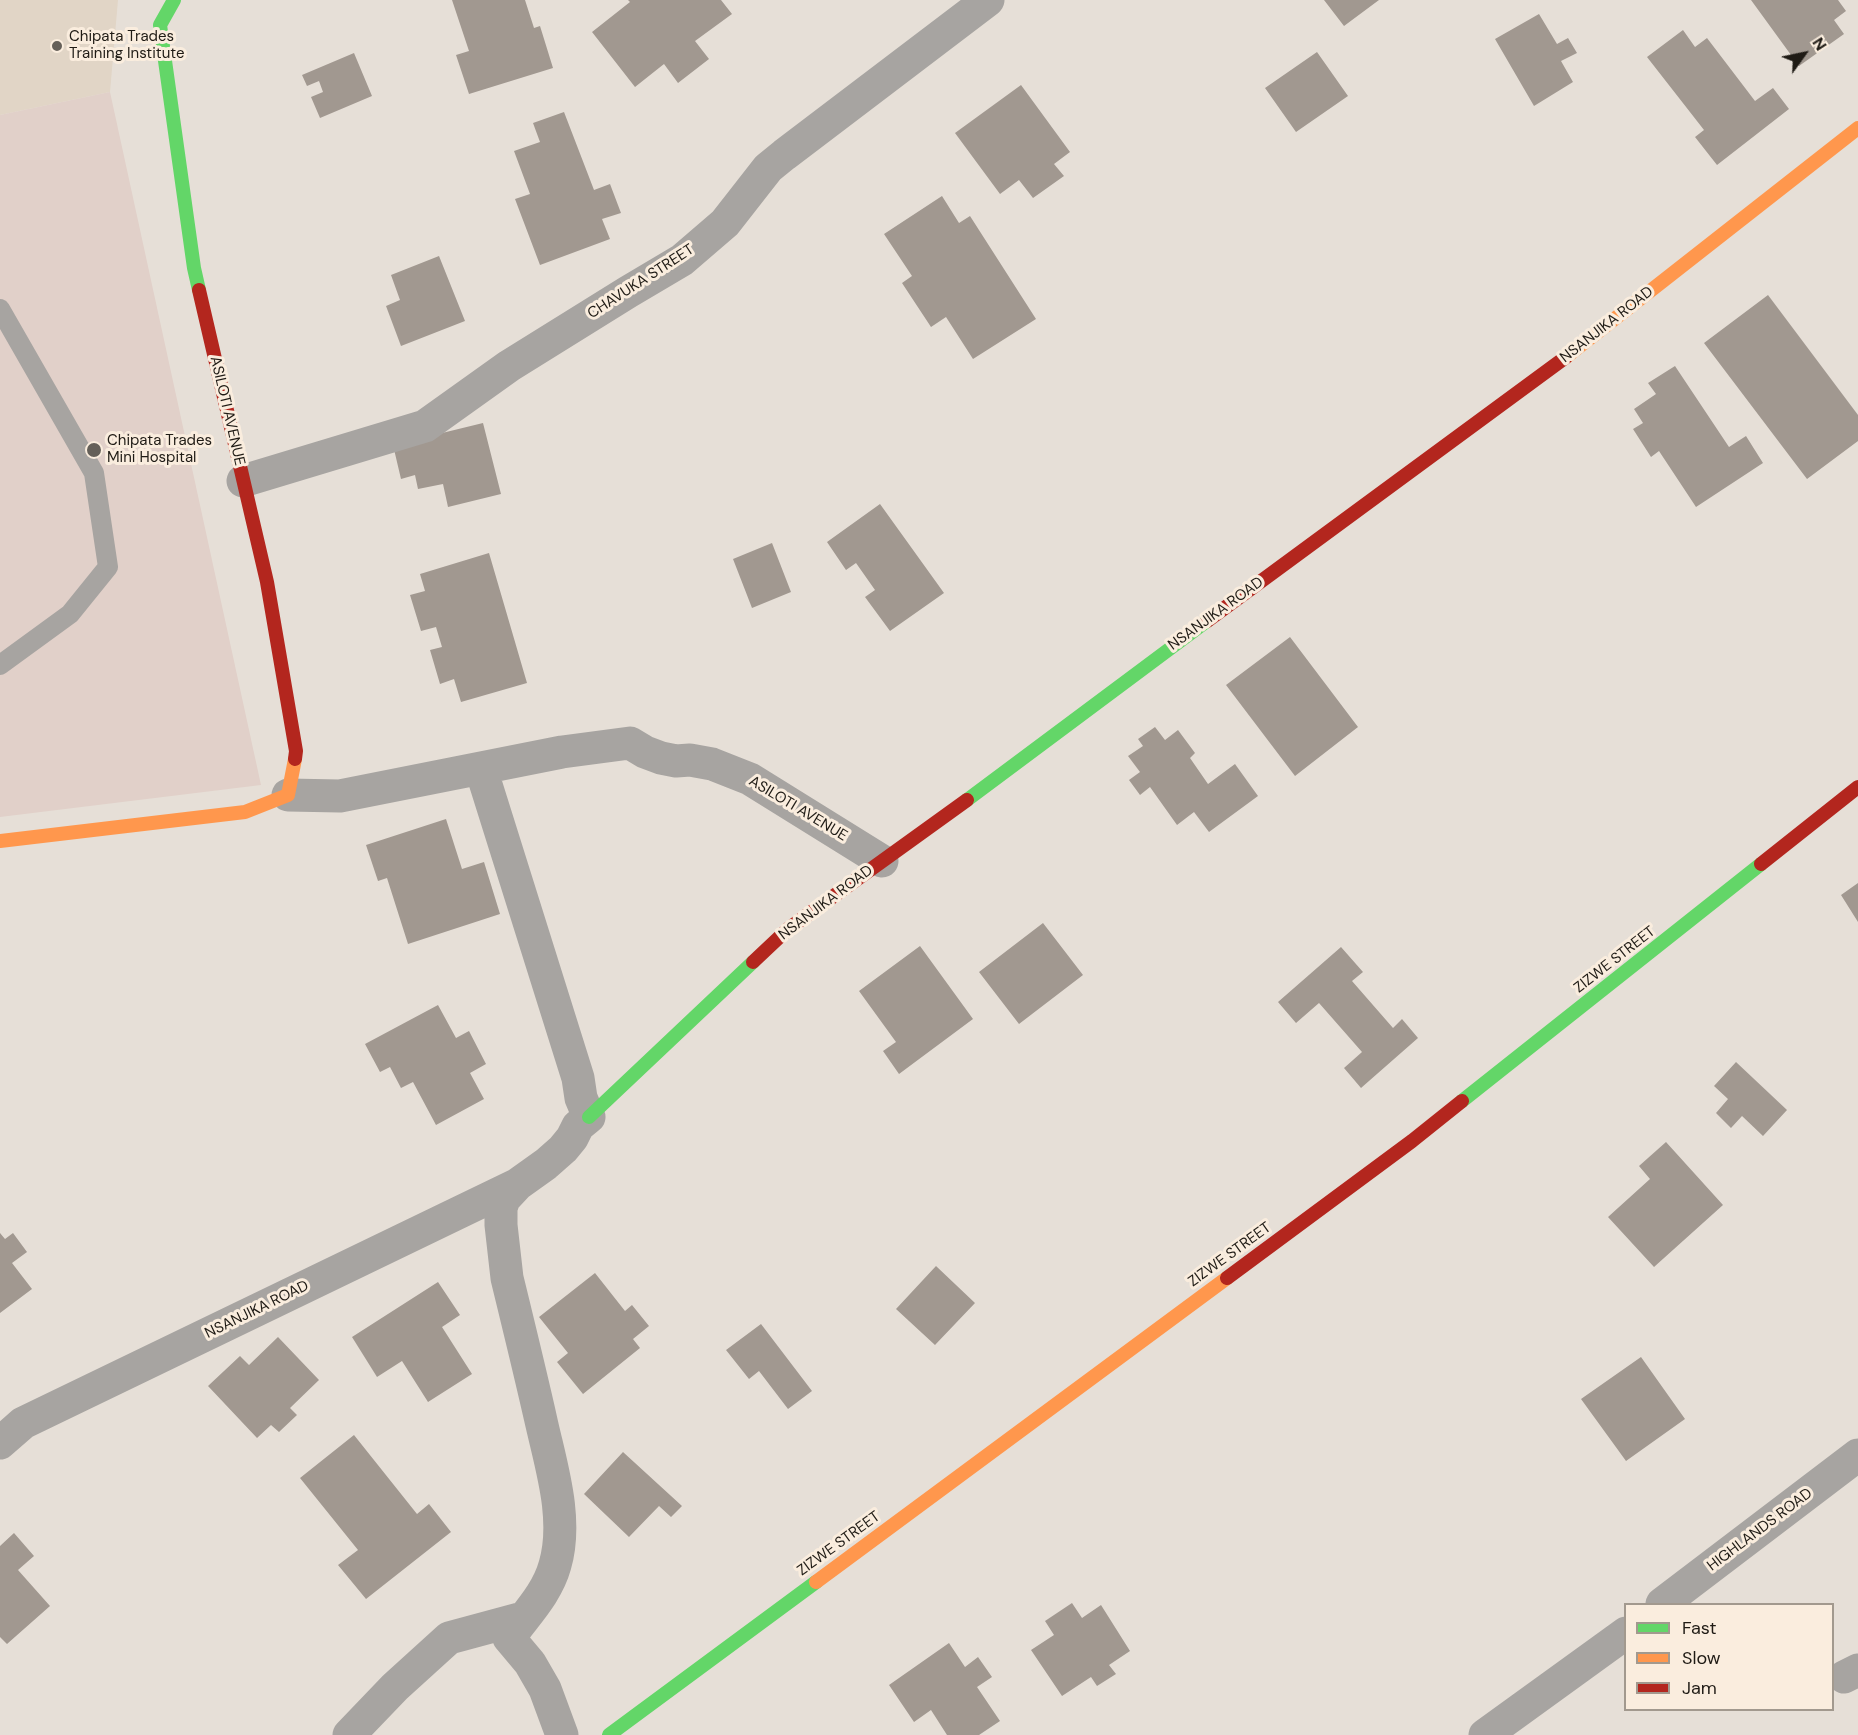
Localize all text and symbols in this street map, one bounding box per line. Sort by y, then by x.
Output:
north arrow [1774,24,1834,84]
place label: Chipata Trades Training Institute [69,28,185,63]
text: N [1808,33,1831,55]
marker: Chipata Trades Training Institute [50,39,64,53]
street label: CHAVUKA STREET [584,241,698,323]
street label: NSANJIKA ROAD [1557,283,1657,367]
street label: ASILOTI AVENUE [206,355,248,467]
place label: Chipata Trades Mini Hospital [107,432,212,467]
marker: Chipata Trades Mini Hospital [85,441,103,459]
street label: NSANJIKA ROAD [1165,573,1267,655]
street label: ASILOTI AVENUE [745,773,851,845]
street label: NSANJIKA ROAD [775,862,877,944]
street label: ZIZWE STREET [1571,923,1659,997]
street label: ZIZWE STREET [1185,1219,1275,1291]
street label: NSANJIKA ROAD [202,1277,312,1343]
street label: HIGHLANDS ROAD [1704,1485,1816,1575]
street label: ZIZWE STREET [794,1508,884,1580]
legend [1624,1603,1834,1711]
text: Fast [1682,1616,1717,1640]
text: Slow [1682,1646,1721,1670]
text: Jam [1682,1676,1717,1700]

